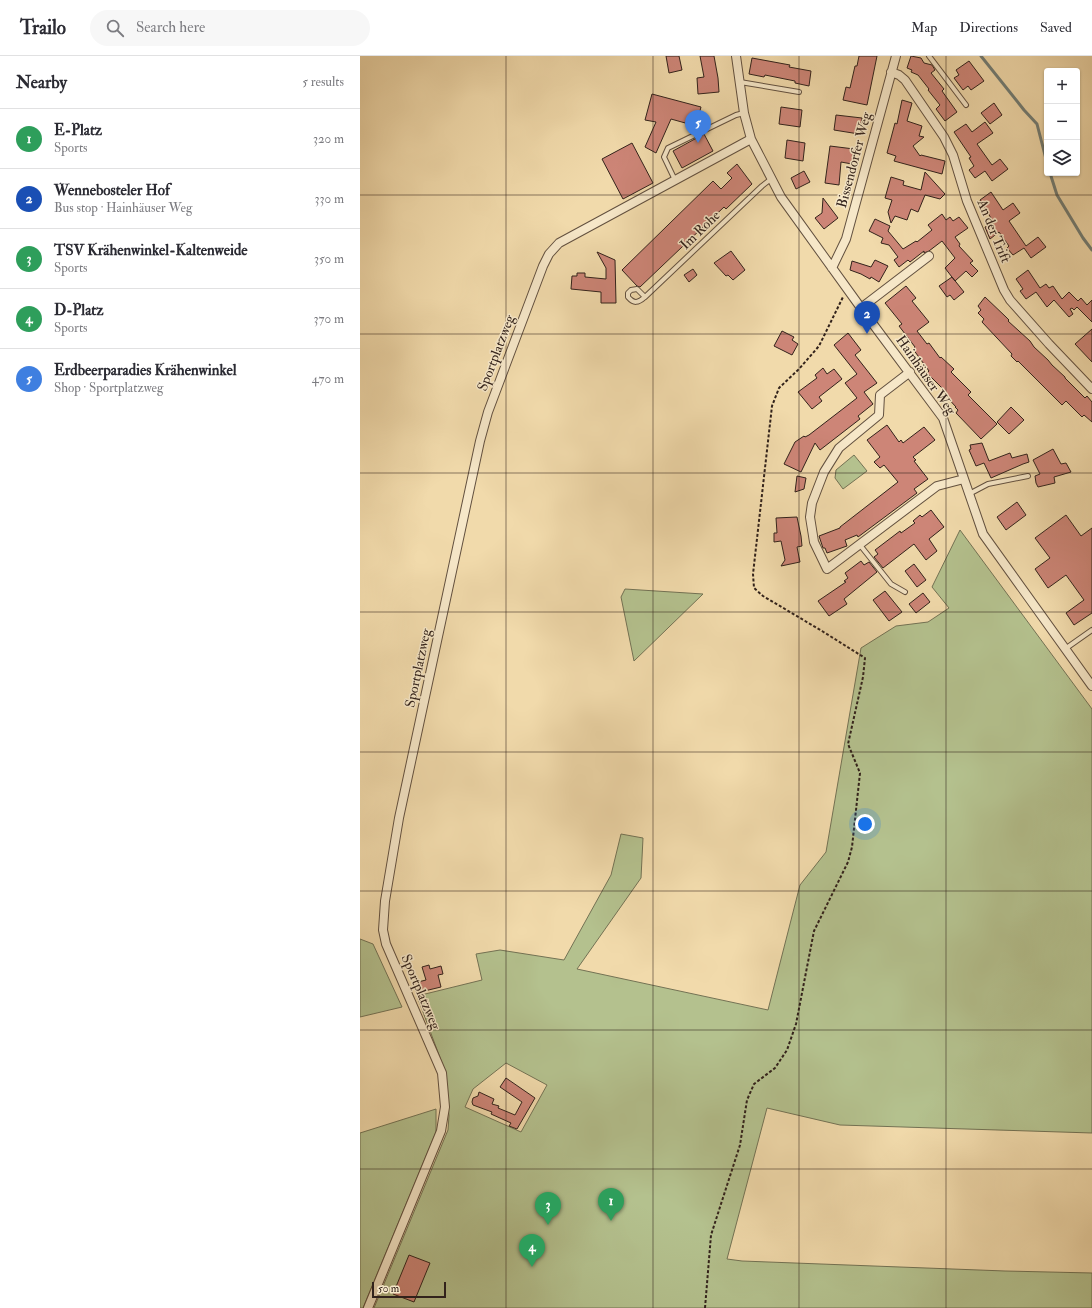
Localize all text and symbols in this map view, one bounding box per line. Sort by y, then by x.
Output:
search box [90,10,370,46]
text: Trailo [20,16,66,40]
icon: search [104,17,126,39]
text: Search here [136,18,205,37]
text: Map [911,19,937,36]
text: Directions [959,19,1018,36]
text: Saved [1040,19,1072,36]
map controls [1044,68,1080,176]
button: + [1044,68,1080,104]
text: Nearby [16,72,67,93]
text: 5 results [302,74,344,90]
button: − [1044,104,1080,140]
street label: Bissendorfer Weg [833,109,875,210]
pin: 5 [685,110,711,143]
text: E-Platz [54,121,102,140]
text: 1 [27,131,31,147]
text: 320 m [313,131,344,147]
text: Sports [54,140,88,156]
button: layers [1044,140,1080,176]
text: Wennebosteler Hof [54,181,170,200]
text: 2 [26,191,32,207]
text: 330 m [315,191,344,207]
street label: An der Trift [973,196,1015,266]
text: Bus stop · Hainhäuser Weg [54,200,192,216]
street label: Im Rohe [676,207,724,253]
text: TSV Krähenwinkel-Kaltenweide [54,241,248,260]
text: 3 [27,251,32,267]
text: 350 m [314,251,344,267]
text: Sports [54,260,88,276]
text: D-Platz [54,301,103,320]
pin: 2 [854,301,880,334]
text: 4 [25,311,33,327]
text: 370 m [314,311,344,327]
street label: Sportplatzweg [474,311,520,394]
text: Sports [54,320,88,336]
street label: Hainhäuser Weg [892,332,960,419]
text: Erdbeerparadies Krähenwinkel [54,361,237,380]
text: 5 [26,371,32,387]
text: 470 m [312,371,344,387]
text: Shop · Sportplatzweg [54,380,163,396]
street label: Sportplatzweg [401,626,436,709]
your location [855,814,875,834]
street label: Sportplatzweg [397,952,445,1034]
pin: 1 [598,1188,624,1221]
pin: 3 [535,1192,561,1225]
pin: 4 [519,1234,545,1267]
scale bar [372,1280,446,1299]
text: 50 m [378,1282,399,1295]

